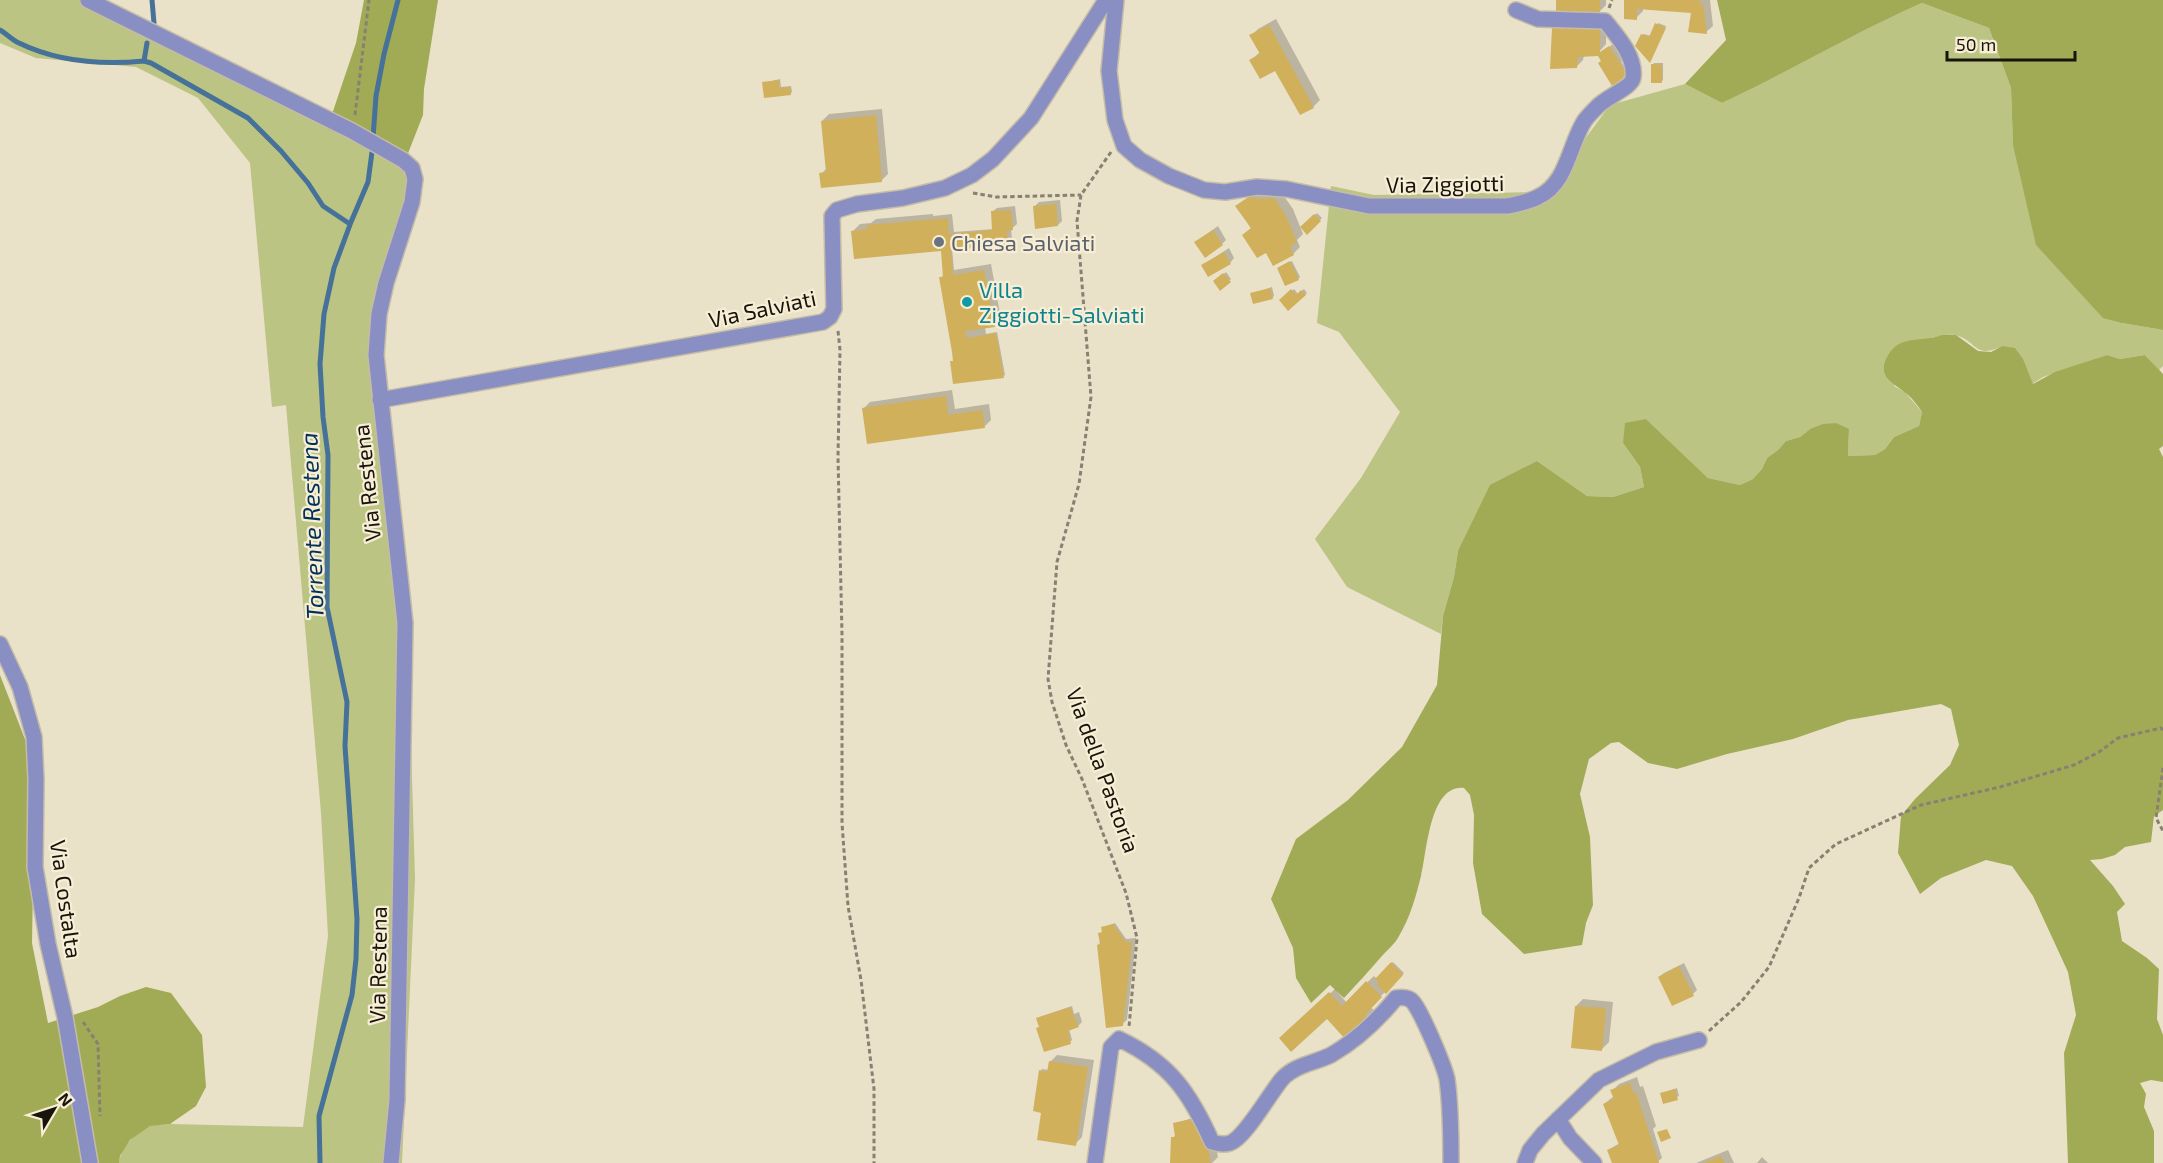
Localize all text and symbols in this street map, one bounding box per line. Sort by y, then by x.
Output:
scale bar [1947,24,2074,62]
text: 50 m [1956,33,1996,55]
street label: Via Ziggiotti [1386,169,1504,197]
place label: Chiesa Salviati [951,229,1095,255]
marker: Chiesa Salviati [932,235,946,249]
place label: Villa Ziggiotti-Salviati [979,276,1145,327]
street label: Via Salviati [706,284,818,332]
marker: Villa Ziggiotti-Salviati [960,295,974,309]
street label: Via Restena [347,423,385,543]
water label: Torrente Restena [293,432,329,620]
street label: Via della Pastoria [1062,684,1146,856]
street label: Via Costalta [46,838,88,960]
street label: Via Restena [363,906,391,1024]
north arrow [24,1079,84,1139]
text: N [55,1089,77,1110]

